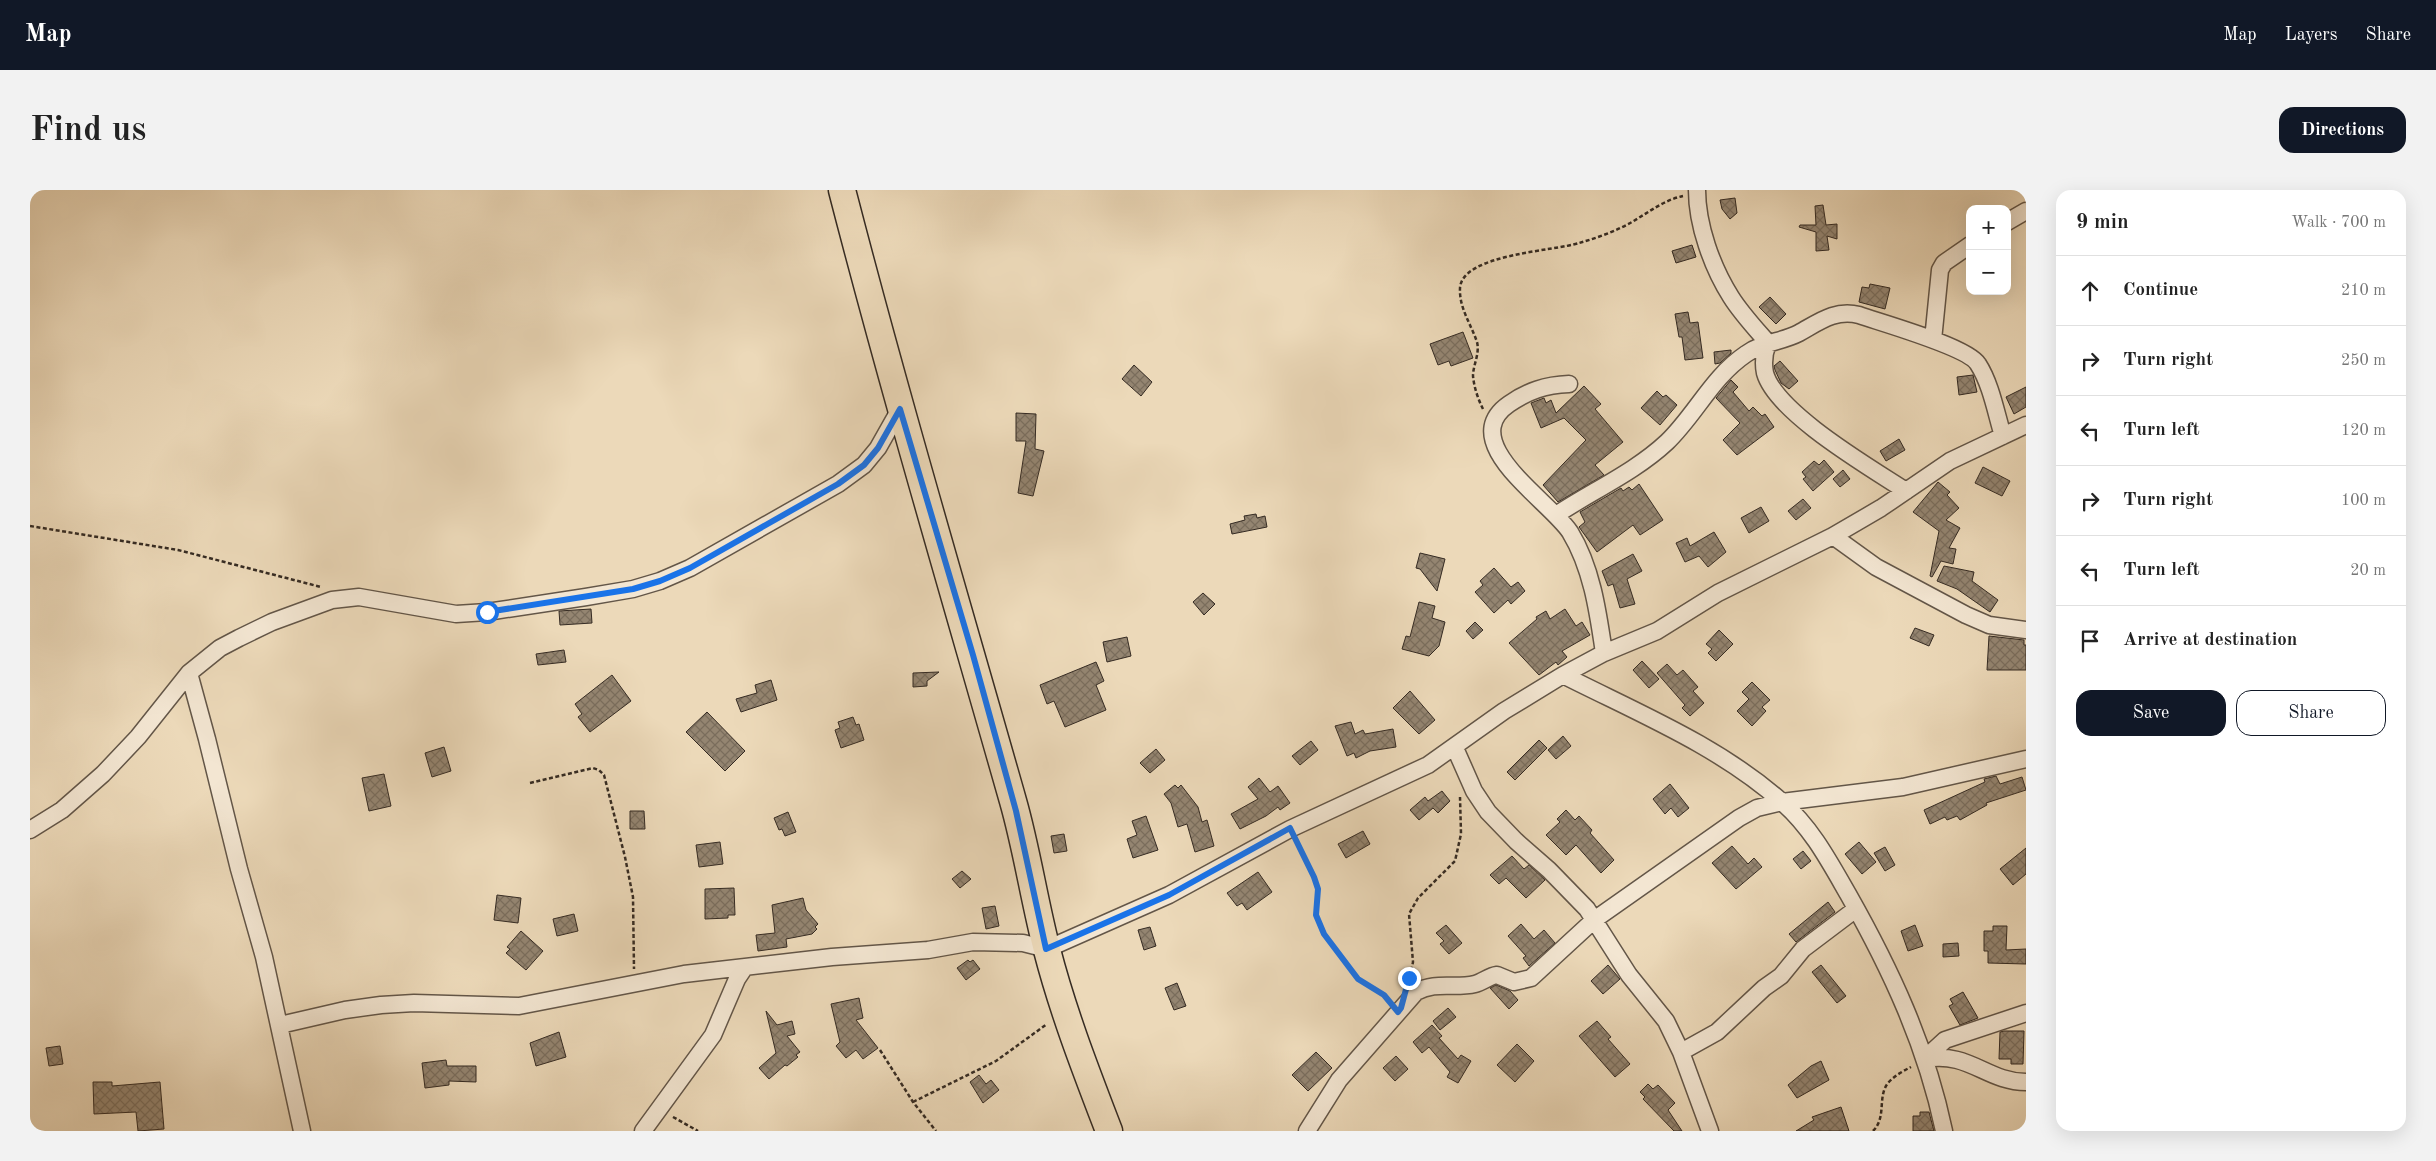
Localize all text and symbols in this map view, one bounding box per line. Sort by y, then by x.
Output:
text: Map [25,23,72,47]
text: Map [2223,26,2257,44]
text: Layers [2285,26,2337,44]
text: Share [2365,26,2411,44]
button: Directions [2279,107,2406,153]
text: Find us [30,113,146,148]
map controls [1966,205,2011,295]
button: + [1966,205,2011,250]
text: 9 min [2076,212,2129,233]
text: Walk · 700 m [2291,215,2386,231]
button: − [1966,250,2011,295]
icon: ahead [2076,277,2104,305]
text: Continue [2123,281,2198,300]
text: 210 m [2341,283,2386,299]
icon: right [2076,347,2104,375]
text: Turn right [2123,351,2213,370]
text: 250 m [2341,353,2386,369]
icon: left [2076,417,2104,445]
text: Turn left [2123,421,2200,440]
text: 120 m [2341,423,2386,439]
icon: right [2076,487,2104,515]
text: Turn right [2123,491,2213,510]
text: 100 m [2341,493,2386,509]
icon: left [2076,557,2104,585]
text: Turn left [2123,561,2200,580]
text: 20 m [2350,563,2386,579]
route start [476,601,499,624]
icon: arrive [2076,627,2104,655]
text: Arrive at destination [2123,631,2297,650]
button: Save [2076,690,2226,736]
button: Share [2236,690,2386,736]
route end [1398,967,1421,990]

